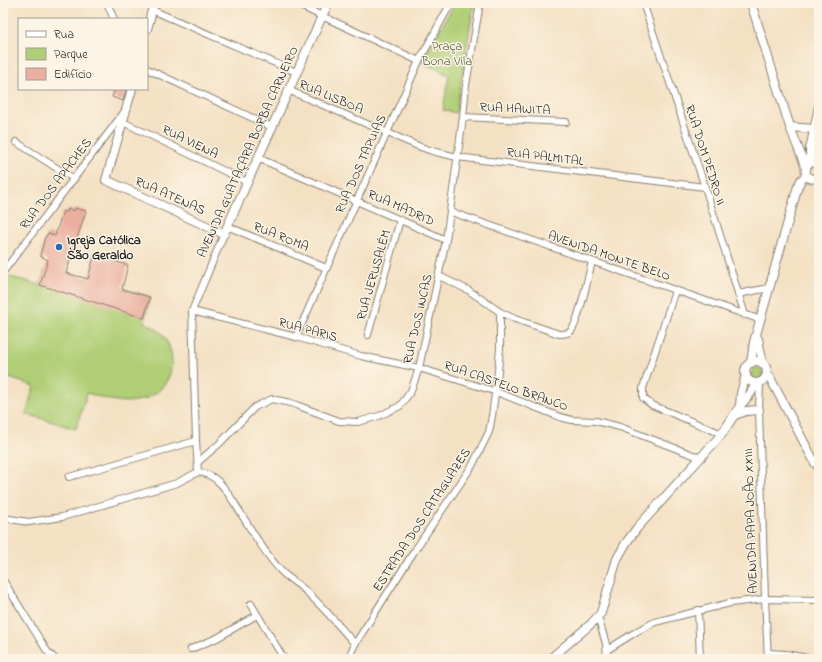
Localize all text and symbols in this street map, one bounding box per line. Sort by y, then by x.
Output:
legend [18,18,148,90]
text: Rua [54,26,74,44]
park label: Praça Bona Vila [421,37,472,71]
street label: AVENIDA GUATAÇARA BORBA CARNEIRO [193,43,303,261]
text: Parque [54,46,88,64]
text: Edifício [54,66,92,84]
street label: RUA LISBOA [296,75,366,119]
street label: RUA HAWITA [479,98,551,120]
street label: RUA DOM PEDRO II [680,102,730,208]
street label: RUA DOS TAPUIAS [331,112,391,216]
street label: RUA VIENA [159,120,221,164]
street label: RUA DOS APACHES [15,134,97,234]
street label: RUA PALMITAL [505,143,585,171]
street label: RUA ATENAS [132,172,208,220]
street label: RUA MADRID [365,185,437,231]
street label: RUA ROMA [250,217,312,257]
street label: AVENIDA MONTE BELO [545,226,673,286]
street label: RUA JERUSALÉM [352,227,396,322]
place label: Igreja Católica São Geraldo [67,231,141,265]
marker: Igreja Católica São Geraldo [54,242,64,252]
street label: RUA DOS INCAS [398,272,438,366]
street label: RUA PARIS [277,313,339,347]
street label: RUA CASTELO BRANCO [441,356,571,416]
street label: ESTRADA DOS CATAGUAZES [368,444,476,596]
street label: AVENIDA PAPA JOÃO XXIII [739,448,763,594]

